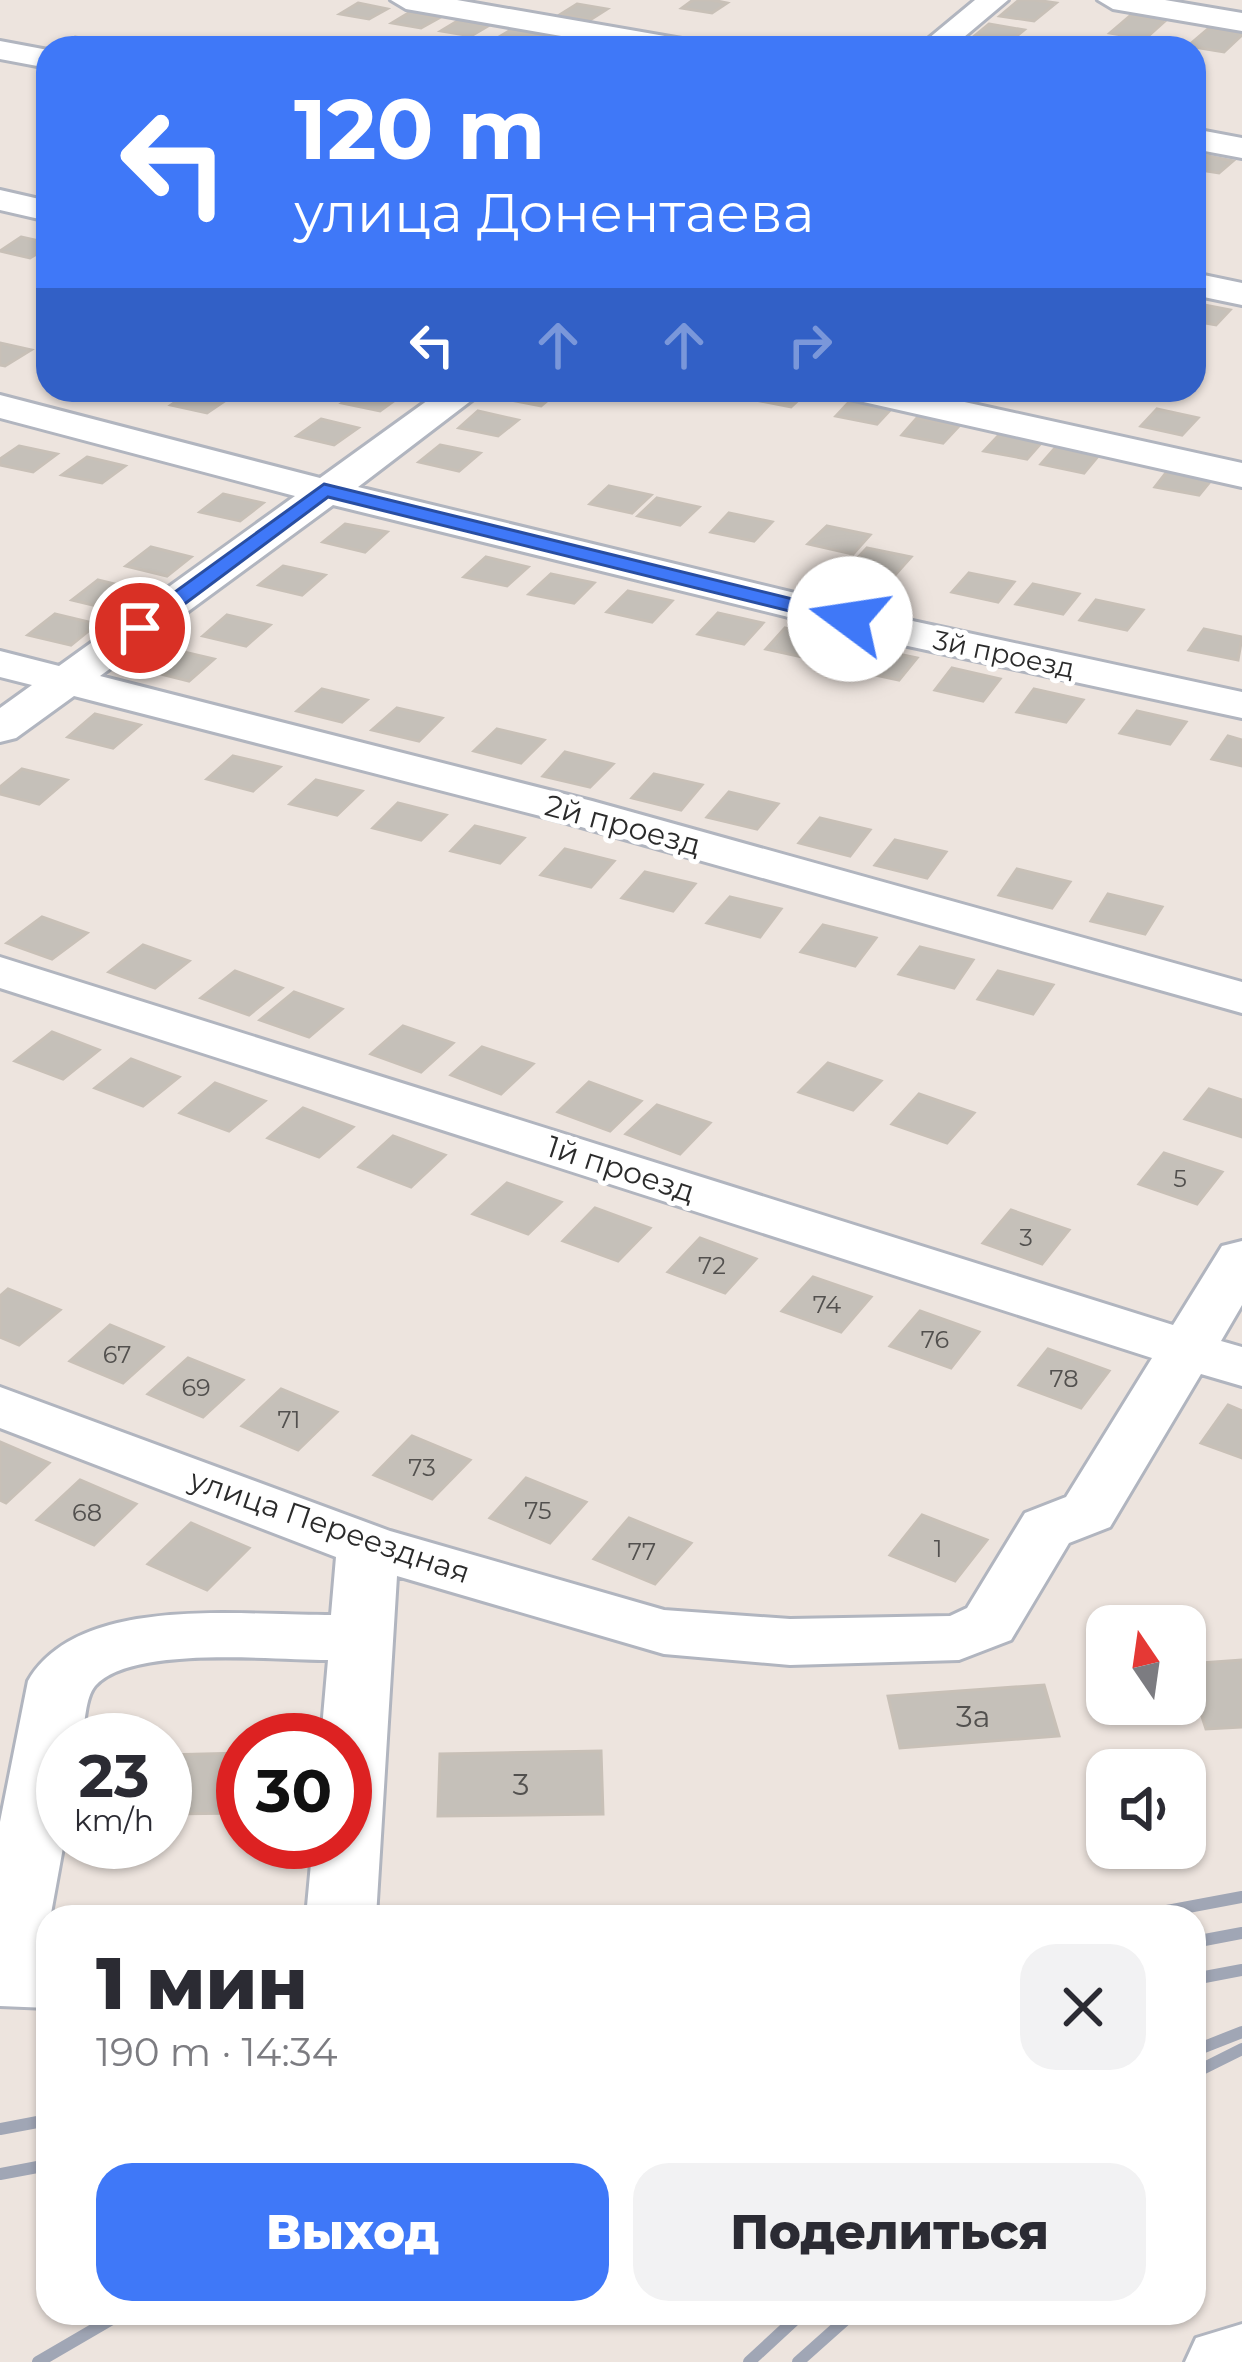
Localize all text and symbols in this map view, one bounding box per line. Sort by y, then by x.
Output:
text: 120 m [294,78,545,180]
icon: left [96,84,252,240]
text: улица Донентаева [294,180,814,246]
icon: left [399,312,465,378]
icon: ahead [525,312,591,378]
icon: ahead [651,312,717,378]
icon: right [777,312,843,378]
position arrow [787,556,913,682]
pin [89,577,191,679]
icon: arrive [107,595,173,661]
street label: 3й проезд [930,623,1078,685]
street label: 2й проезд [541,786,705,864]
street label: 1й проезд [542,1128,700,1210]
house number: 5 [1173,1164,1187,1193]
house number: 3 [1019,1223,1033,1252]
house number: 72 [698,1251,726,1280]
house number: 74 [813,1290,841,1319]
house number: 76 [921,1325,949,1354]
house number: 67 [103,1340,131,1369]
house number: 78 [1050,1364,1079,1393]
house number: 69 [181,1373,211,1402]
house number: 71 [277,1405,301,1434]
house number: 73 [408,1453,436,1482]
street label: улица Переездная [184,1460,475,1591]
house number: 75 [524,1496,552,1525]
house number: 68 [72,1498,102,1527]
house number: 1 [934,1534,942,1563]
house number: 77 [628,1537,656,1566]
north arrow [1086,1605,1206,1725]
map controls [1086,1605,1206,1869]
house number: 3а [956,1698,990,1735]
speed limit sign: 30 [216,1713,372,1869]
text: 23 [79,1739,149,1812]
button: sound [1086,1749,1206,1869]
house number: 3 [513,1766,529,1803]
text: km/h [74,1802,154,1839]
text: 1 мин [96,1939,308,2027]
button: close [1020,1944,1146,2070]
text: 190 m · 14:34 [96,2028,338,2076]
button: Выход [96,2163,609,2301]
button: Поделиться [633,2163,1146,2301]

